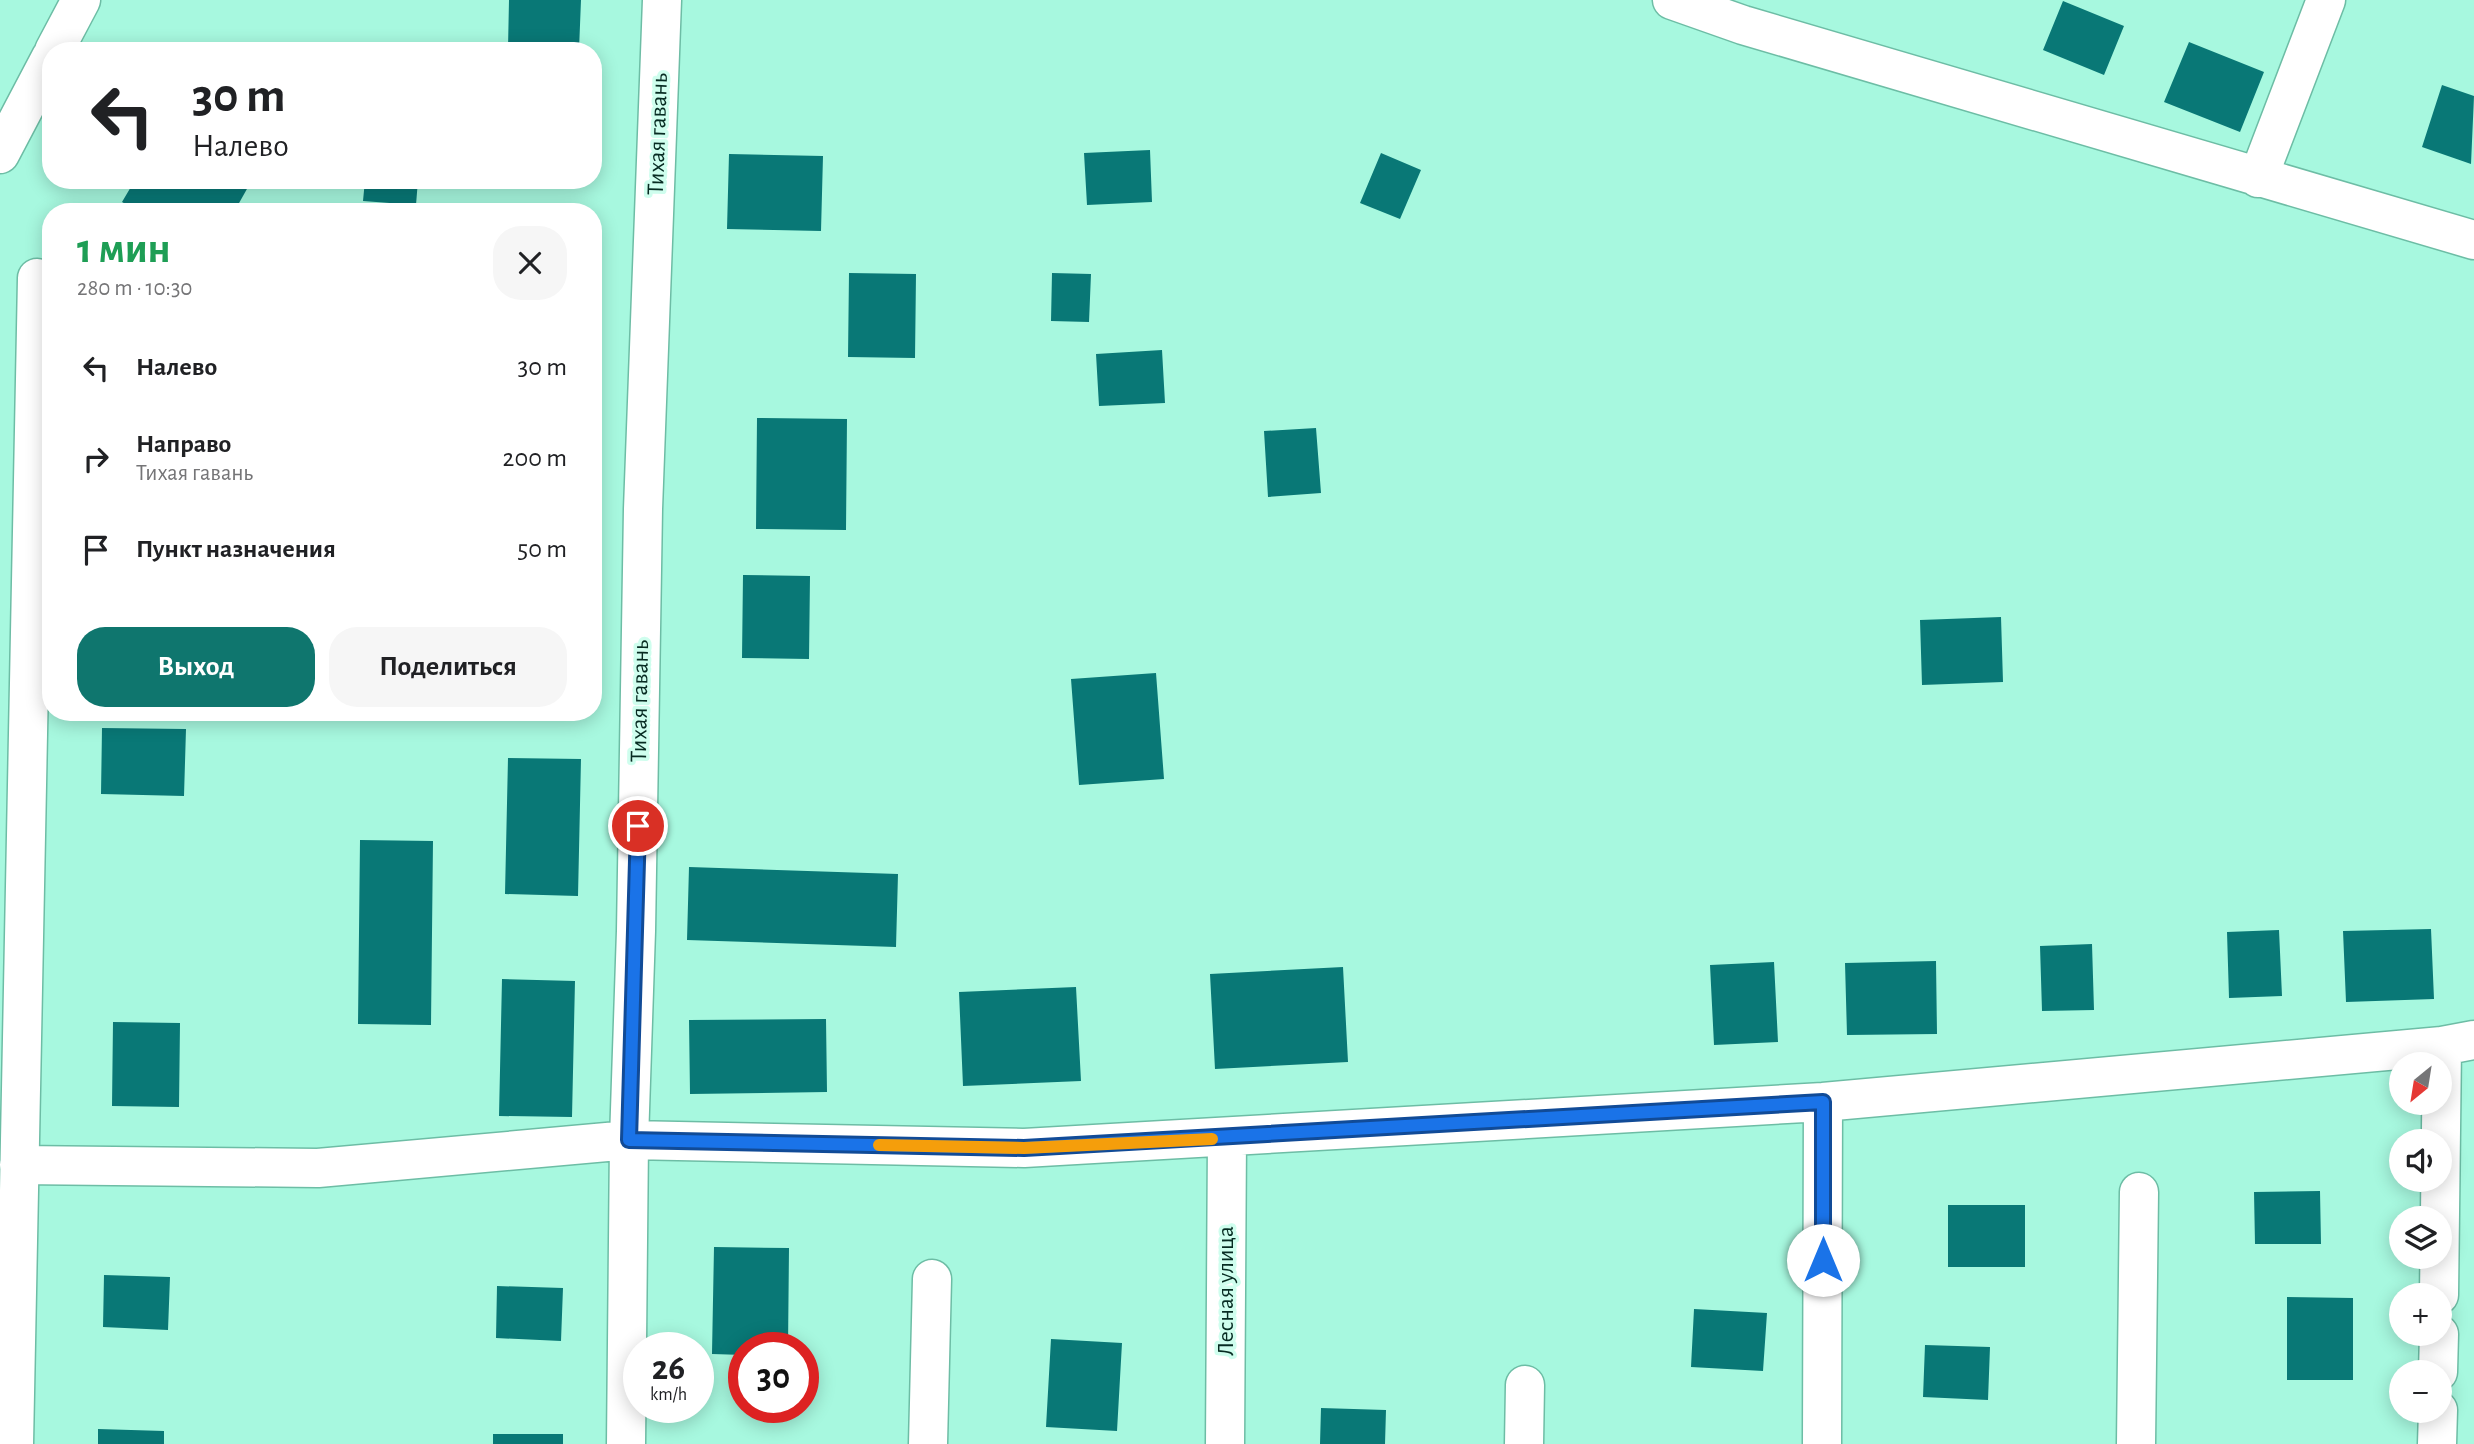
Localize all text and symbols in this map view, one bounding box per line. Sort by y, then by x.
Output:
icon: left [77,70,168,161]
text: 30 m [192,72,286,121]
street label: Тихая гавань [644,73,672,195]
text: Налево [192,130,289,162]
button: close [493,226,567,300]
text: 1 мин [77,228,171,270]
text: 280 m · 10:30 [77,277,193,300]
icon: left [77,349,115,387]
text: Налево [136,354,217,380]
text: 30 m [517,354,567,380]
text: Направо [136,431,231,457]
icon: right [77,440,115,478]
text: 200 m [503,445,567,471]
text: Тихая гавань [136,462,253,485]
icon: arrive [77,531,115,569]
text: Пункт назначения [136,536,336,562]
text: 50 m [517,536,567,562]
button: Выход [77,627,315,707]
button: Поделиться [329,627,567,707]
street label: Тихая гавань [627,640,653,762]
pin [608,796,668,856]
icon: arrive [619,807,657,845]
north arrow [2389,1052,2452,1115]
map controls [2389,1052,2452,1423]
button: sound [2389,1129,2452,1192]
button: layers [2389,1206,2452,1269]
position arrow [1786,1223,1860,1297]
street label: Лесная улица [1214,1226,1238,1356]
button: + [2389,1283,2452,1346]
speed limit sign: 30 [728,1332,819,1423]
text: 26 [652,1351,685,1386]
button: − [2389,1360,2452,1423]
text: km/h [650,1386,687,1404]

